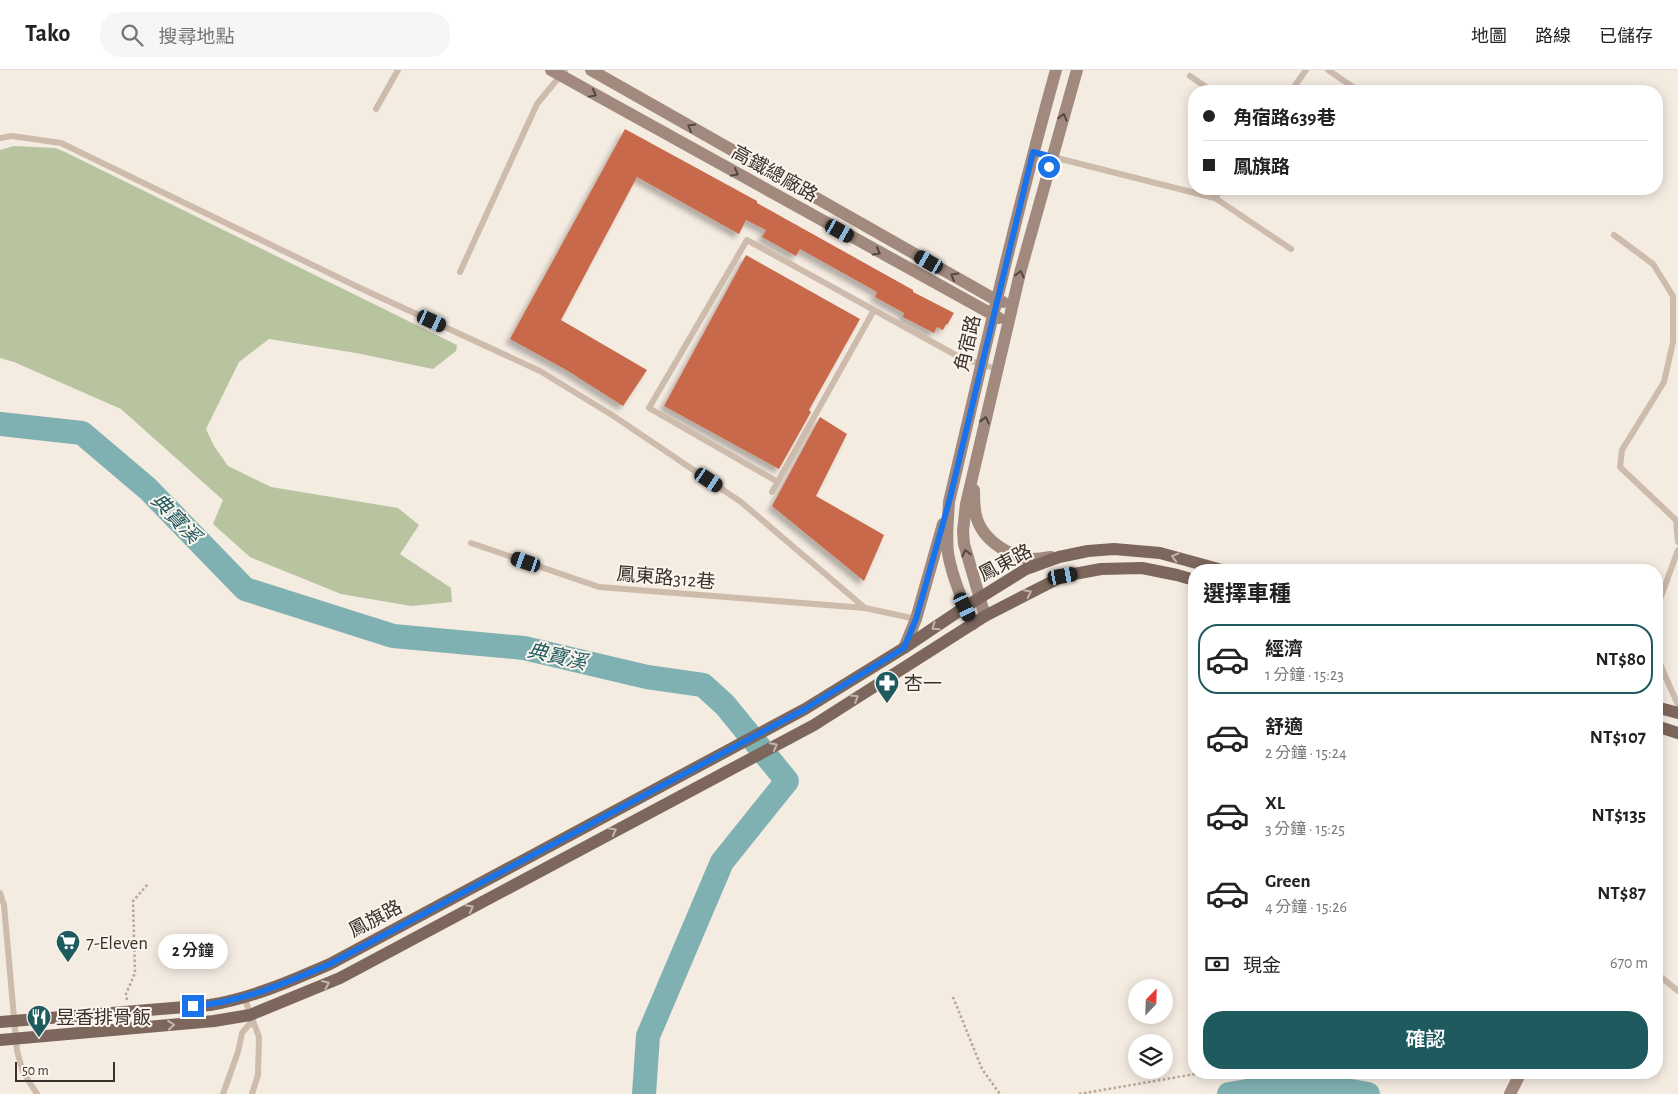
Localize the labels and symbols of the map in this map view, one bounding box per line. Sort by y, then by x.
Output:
one-way arrow [588,88,597,98]
one-way arrow [1058,114,1068,122]
one-way arrow [687,123,696,133]
street label: 高鐵總廠路 [728,141,821,206]
route start [1038,156,1060,178]
one-way arrow [730,167,739,177]
car [823,217,856,245]
one-way arrow [872,246,881,256]
car [912,248,945,276]
one-way arrow [1014,269,1025,278]
one-way arrow [950,272,959,282]
car [415,308,448,334]
street label: 角宿路 [951,313,984,373]
one-way arrow [979,416,990,425]
car [692,465,725,495]
water label: 典寶溪 [147,489,206,549]
street label: 鳳東路 [976,541,1035,585]
one-way arrow [961,548,972,557]
car [509,550,542,574]
one-way arrow [1171,552,1180,563]
street label: 鳳東路312巷 [616,563,716,592]
car [1046,566,1079,586]
one-way arrow [1023,589,1032,599]
car [951,590,978,624]
one-way arrow [931,621,940,630]
water label: 典寶溪 [525,640,591,674]
pharmacy icon: 杏一 [874,670,900,704]
place label: 杏一 [904,674,942,694]
one-way arrow [850,695,859,705]
one-way arrow [769,742,778,752]
one-way arrow [608,828,617,838]
street label: 鳳旗路 [345,896,405,941]
one-way arrow [465,904,474,914]
supermarket icon: 7-Eleven [55,929,81,963]
place label: 7-Eleven [86,934,148,953]
callout: 2 分鐘 [158,934,228,968]
one-way arrow [321,979,330,990]
north arrow [1128,979,1172,1024]
route end [182,995,204,1017]
restaurant icon: 昱香排骨飯 [26,1004,52,1038]
place label: 昱香排骨飯 [56,1007,151,1028]
one-way arrow [167,1019,175,1030]
scale bar [15,1059,115,1082]

